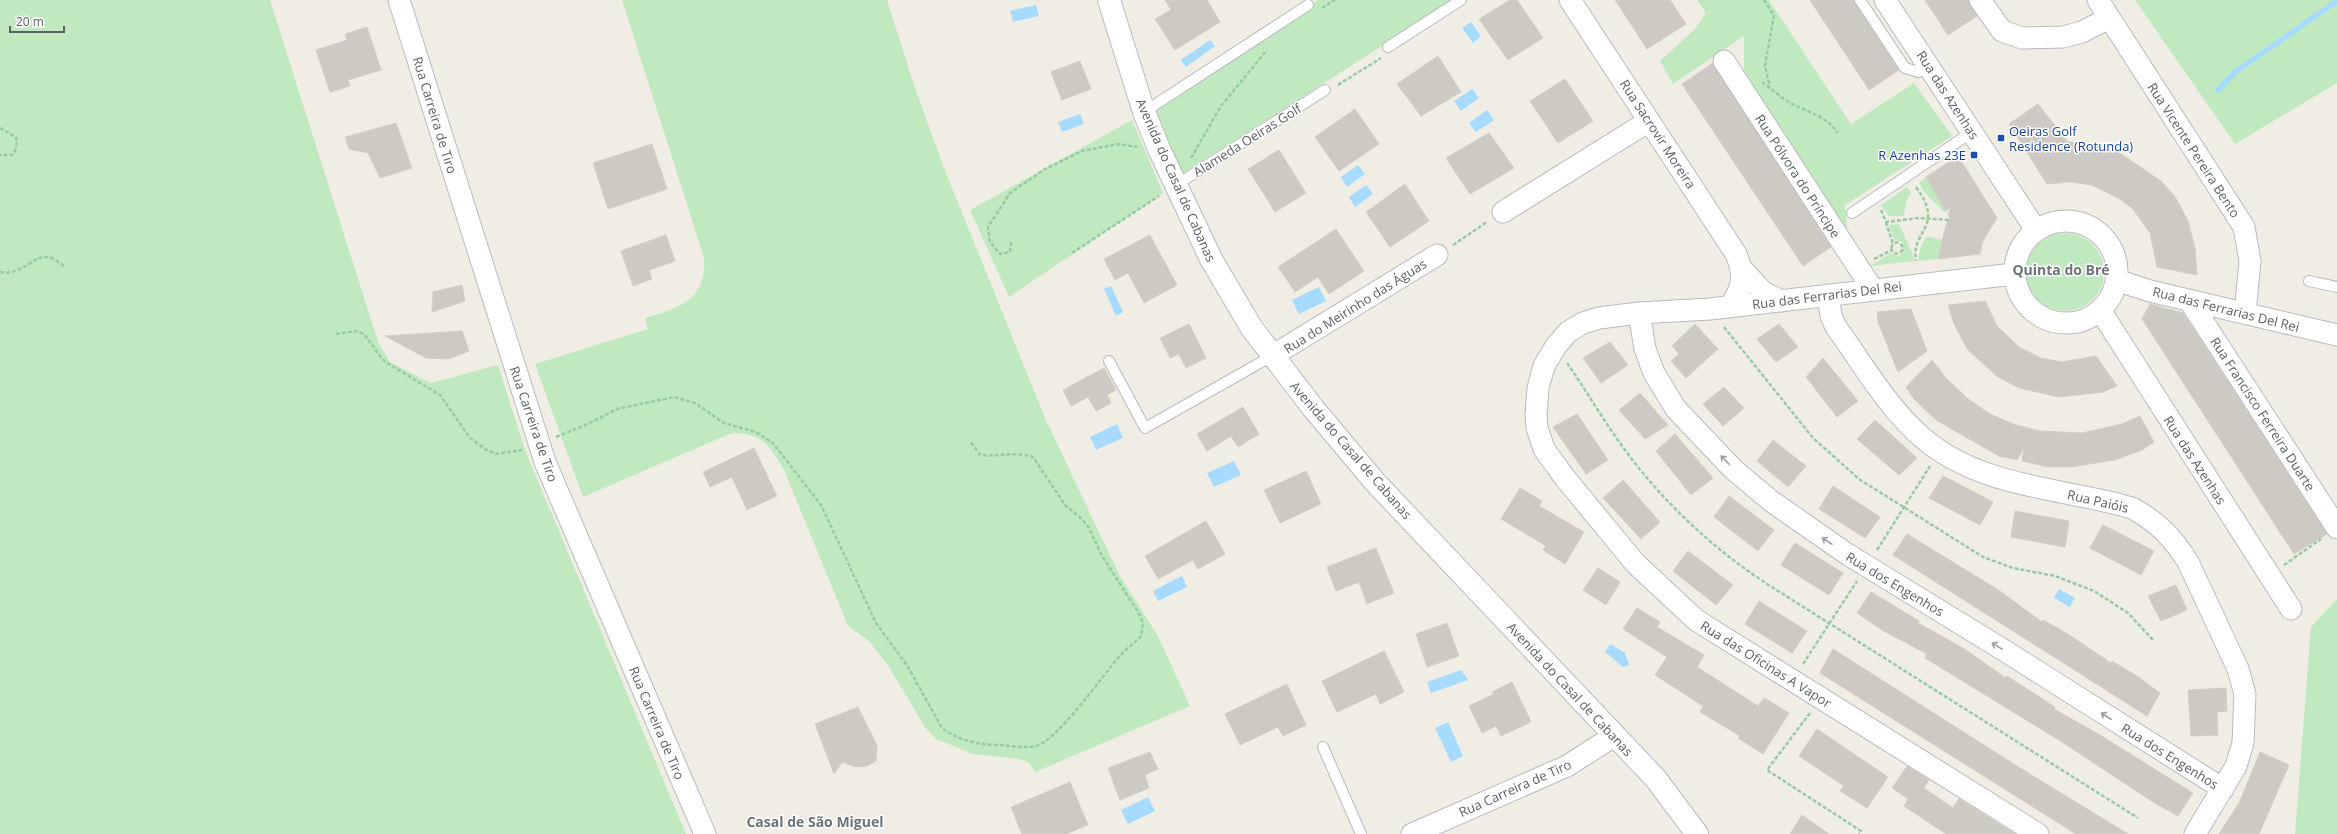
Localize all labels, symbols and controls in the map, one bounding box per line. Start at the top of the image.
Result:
scale bar [10,8,64,34]
text: 20 m [16,13,44,30]
street label: Rua das Azenhas [1913,47,1983,143]
street label: Rua Carreira de Tiro [409,54,461,176]
street label: Rua Sacrovir Moreira [1616,76,1700,192]
street label: Rua Vicente Pereira Bento [2144,79,2245,221]
street label: Avenida do Casal de Cabanas [1132,95,1220,265]
street label: Alameda Oeiras Golf [1189,99,1305,181]
street label: Rua Pólvora do Príncipe [1751,111,1845,241]
place label: Oeiras Golf Residence (Rotunda) [2009,122,2133,155]
marker: Oeiras Golf Residence (Rotunda) [1996,133,2006,143]
place label: R Azenhas 23E [1878,146,1966,164]
marker: R Azenhas 23E [1969,150,1979,160]
street label: Rua do Meirinho das Águas [1280,255,1430,357]
district label: Quinta do Bré [2012,260,2110,279]
street label: Rua das Ferrarias Del Rei [1751,277,1903,313]
street label: Rua das Ferrarias Del Rei [2151,282,2301,336]
street label: Rua Francisco Ferreira Duarte [2206,334,2320,494]
street label: Rua Carreira de Tiro [506,364,562,484]
street label: Avenida do Casal de Cabanas [1286,377,1416,523]
street label: Rua das Azenhas [2160,412,2230,508]
one-way arrow [1721,456,1730,466]
street label: Rua Paióis [2066,485,2130,517]
one-way arrow [1821,537,1832,545]
street label: Rua dos Engenhos [1843,548,1947,620]
street label: Rua das Oficinas A Vapor [1697,616,1835,712]
street label: Avenida do Casal de Cabanas [1503,618,1637,760]
one-way arrow [1992,642,2003,650]
street label: Rua Carreira de Tiro [625,664,689,783]
one-way arrow [2101,712,2112,720]
street label: Rua dos Engenhos [2118,719,2222,793]
street label: Rua Carreira de Tiro [1456,755,1574,821]
district label: Casal de São Miguel [746,812,884,831]

